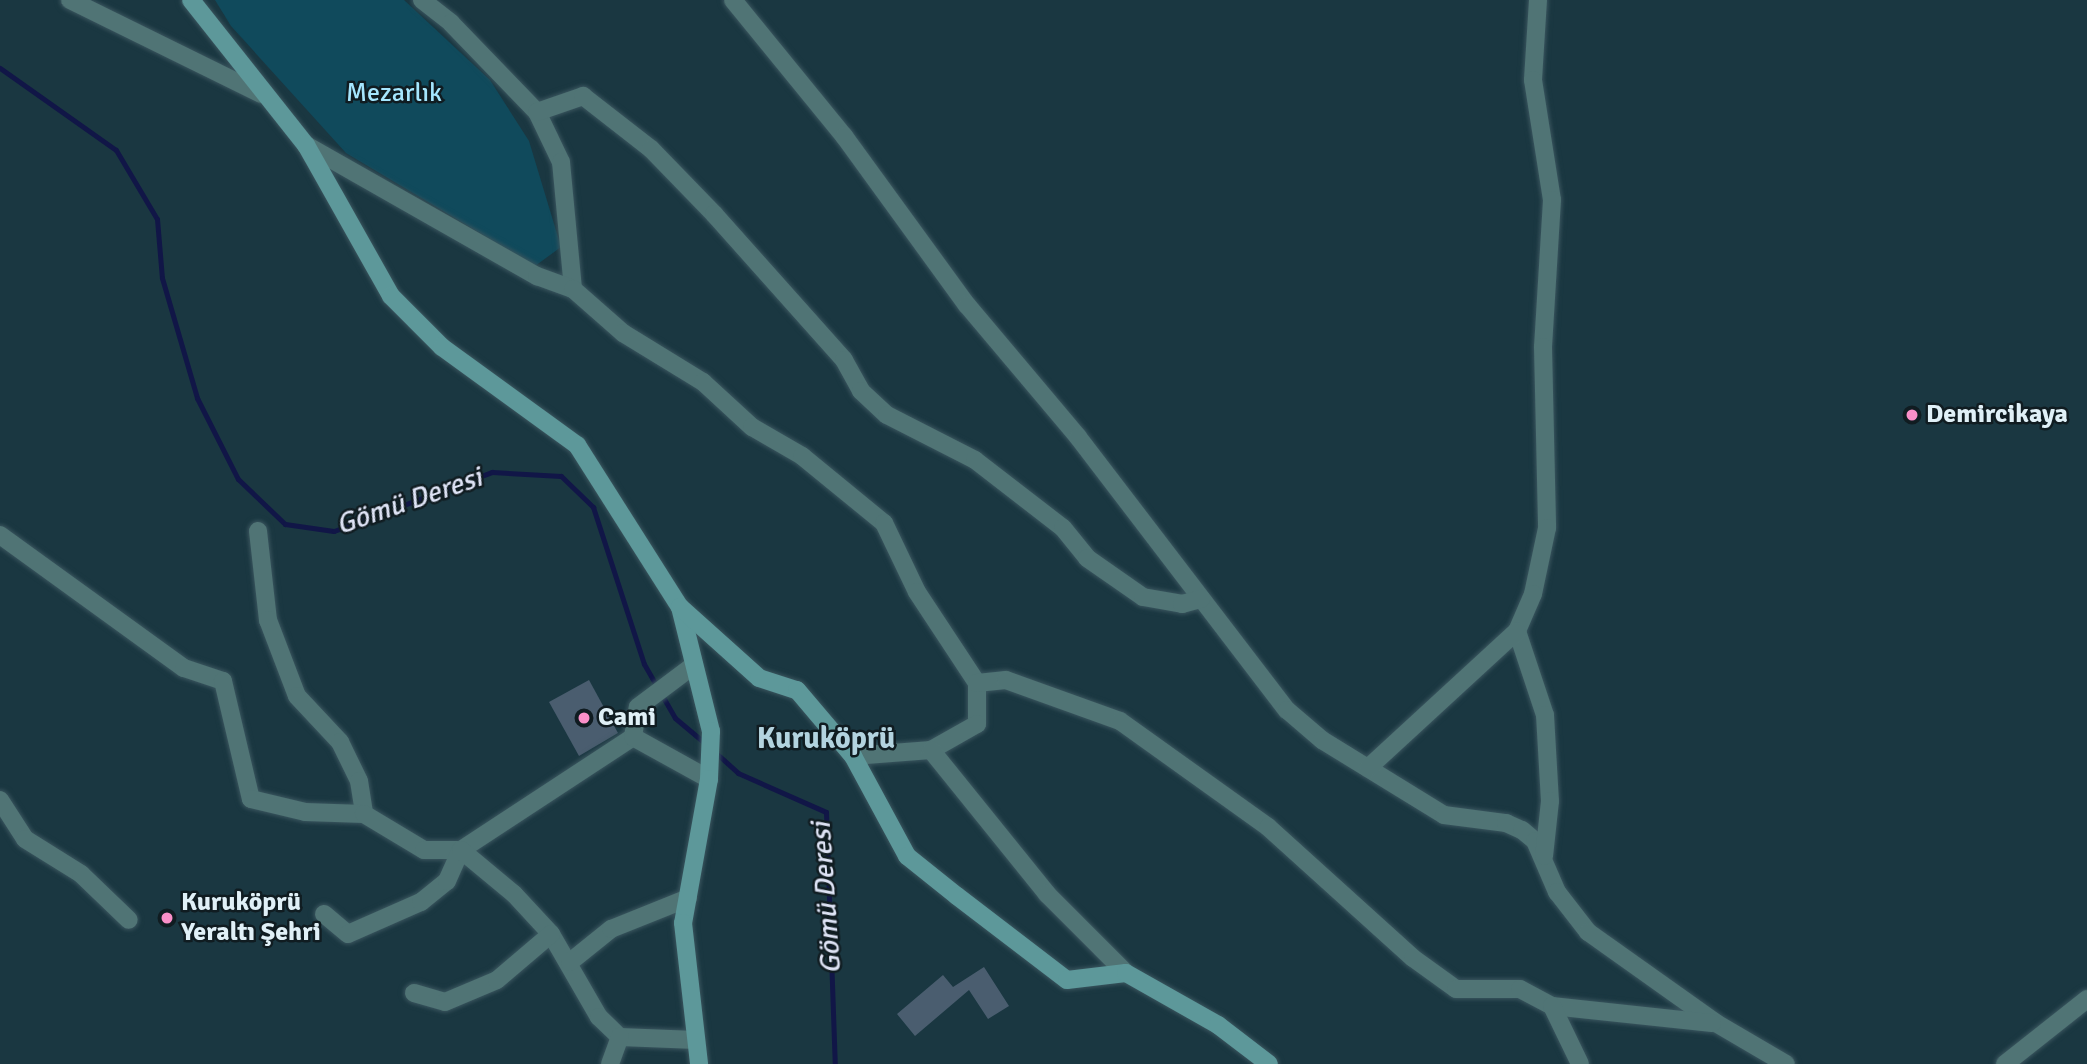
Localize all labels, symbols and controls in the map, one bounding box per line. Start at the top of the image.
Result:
park label: Mezarlık [346,78,442,110]
place label: Demircikaya [1926,399,2068,431]
marker: Demircikaya [1904,407,1920,423]
water label: Gömü Deresi [332,460,486,542]
place label: Cami [598,702,656,734]
marker: Cami [576,710,592,726]
district label: Kuruköprü [757,721,895,757]
water label: Gömü Deresi [804,821,848,975]
place label: Kuruköprü Yeraltı Şehri [181,887,321,948]
marker: Kuruköprü Yeraltı Şehri [159,910,175,926]

